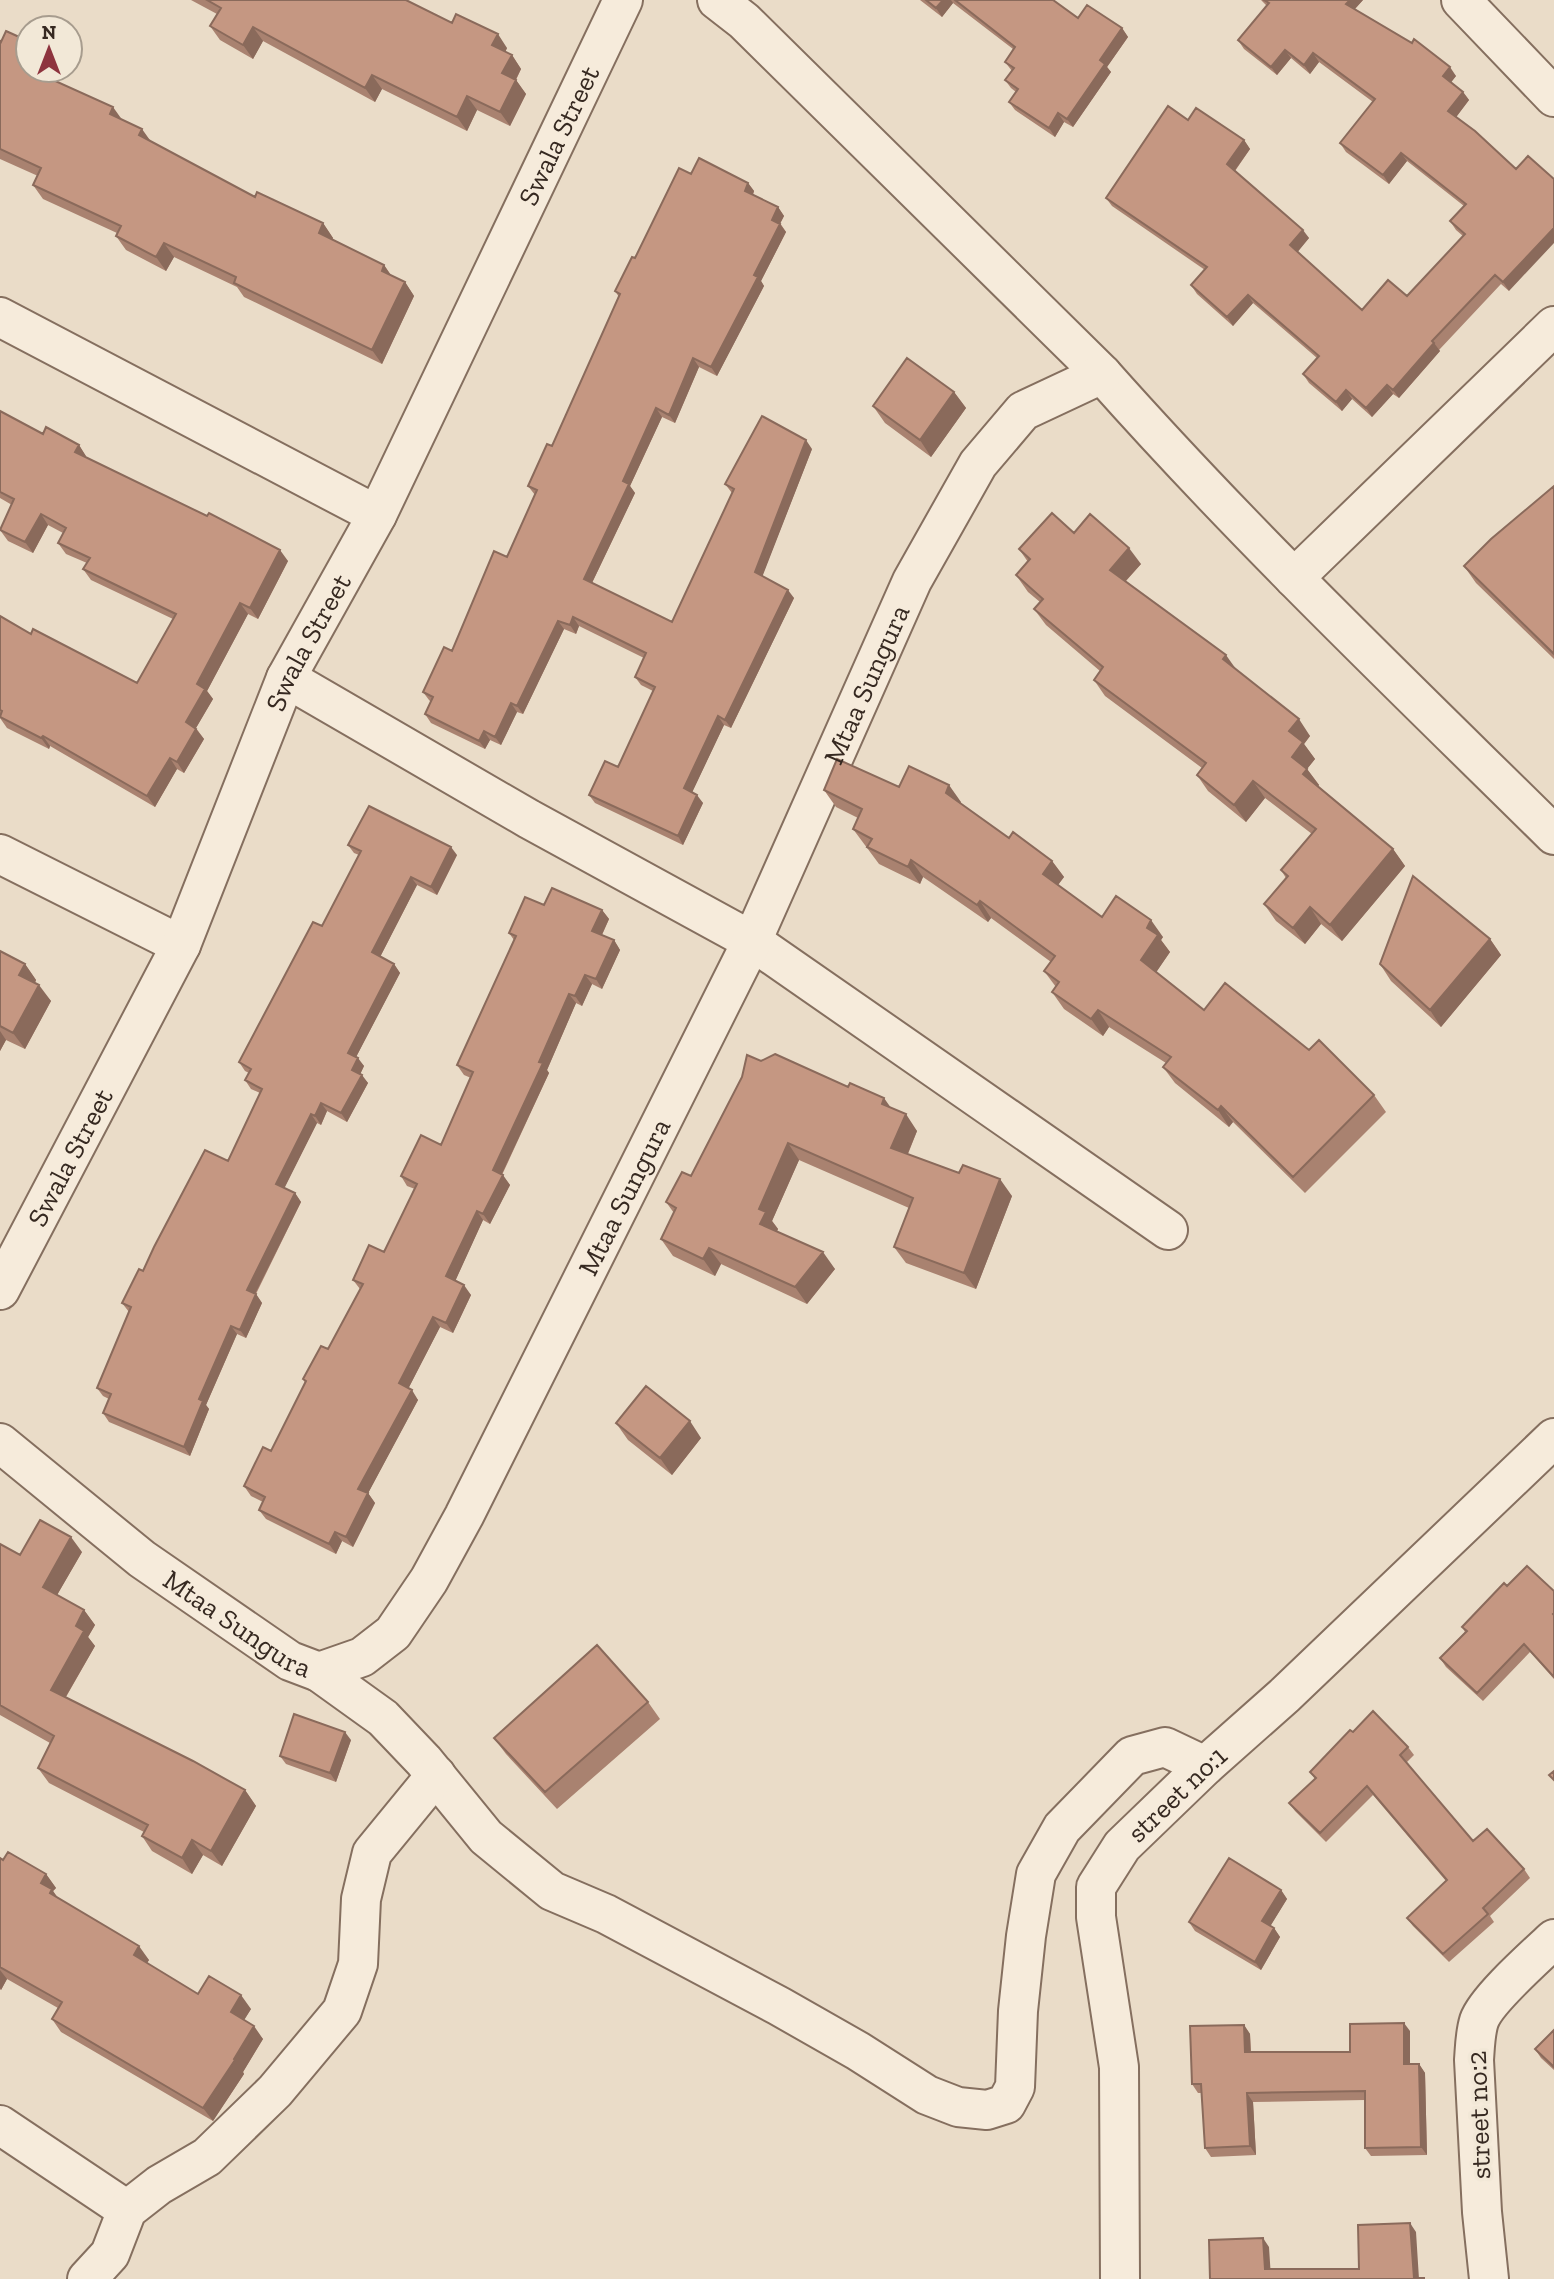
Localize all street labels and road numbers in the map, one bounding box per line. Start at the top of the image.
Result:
street label: Swala Street [511,60,607,211]
street label: Swala Street [259,568,358,716]
street label: Mtaa Sungura [817,599,917,769]
street label: Swala Street [20,1082,120,1232]
street label: Mtaa Sungura [571,1113,678,1281]
street label: Mtaa Sungura [157,1563,316,1685]
street label: street no:1 [1120,1739,1234,1849]
street label: street no:2 [1460,2050,1497,2180]

